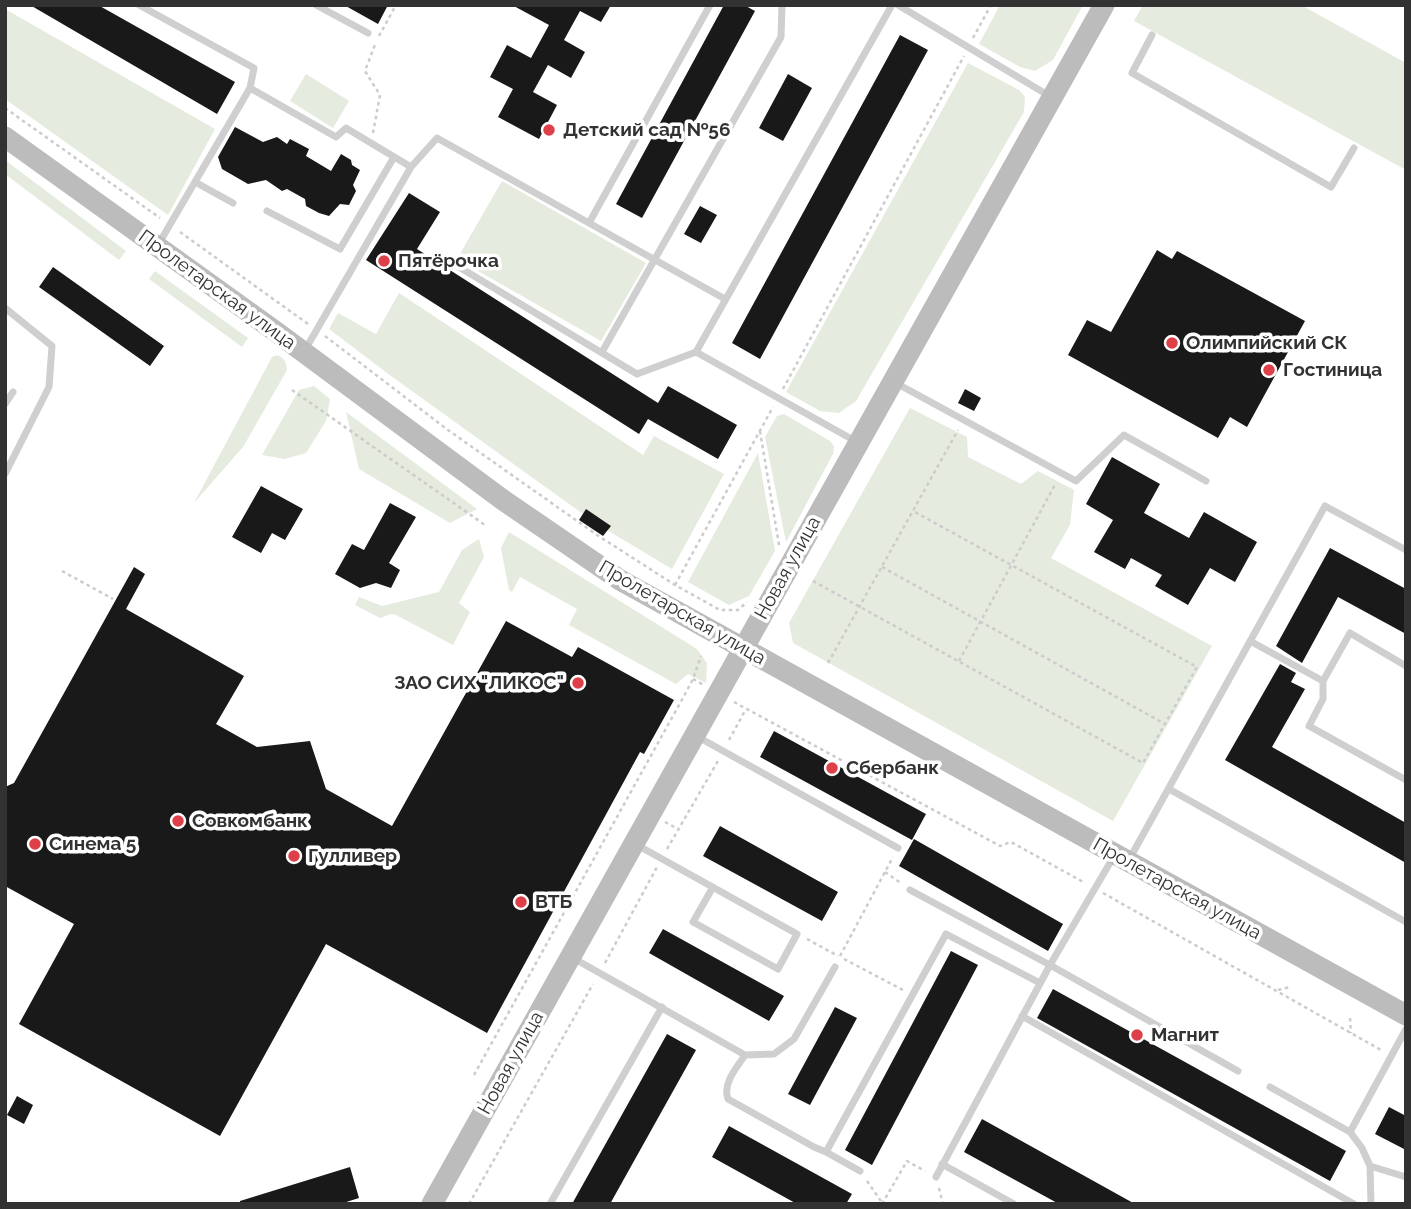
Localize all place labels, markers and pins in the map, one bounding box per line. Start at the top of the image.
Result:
place label: Детский сад №56 [563,119,730,141]
marker: Детский сад №56 [541,122,557,138]
place label: Пятёрочка [398,250,499,272]
marker: Пятёрочка [376,253,392,269]
place label: Олимпийский СК [1186,332,1347,354]
marker: Олимпийский СК [1164,335,1180,351]
place label: Гостиница [1283,359,1382,381]
marker: Гостиница [1261,362,1277,378]
place label: ЗАО СИХ "ЛИКОС" [394,672,564,694]
marker: ЗАО СИХ "ЛИКОС" [570,675,586,691]
place label: Сбербанк [846,757,939,779]
marker: Сбербанк [824,760,840,776]
place label: Совкомбанк [192,810,308,832]
marker: Совкомбанк [170,813,186,829]
place label: Синема 5 [49,833,136,855]
marker: Синема 5 [27,836,43,852]
place label: Гулливер [308,845,397,867]
marker: Гулливер [286,848,302,864]
place label: ВТБ [535,891,572,913]
marker: ВТБ [513,894,529,910]
place label: Магнит [1151,1024,1219,1046]
marker: Магнит [1129,1027,1145,1043]

